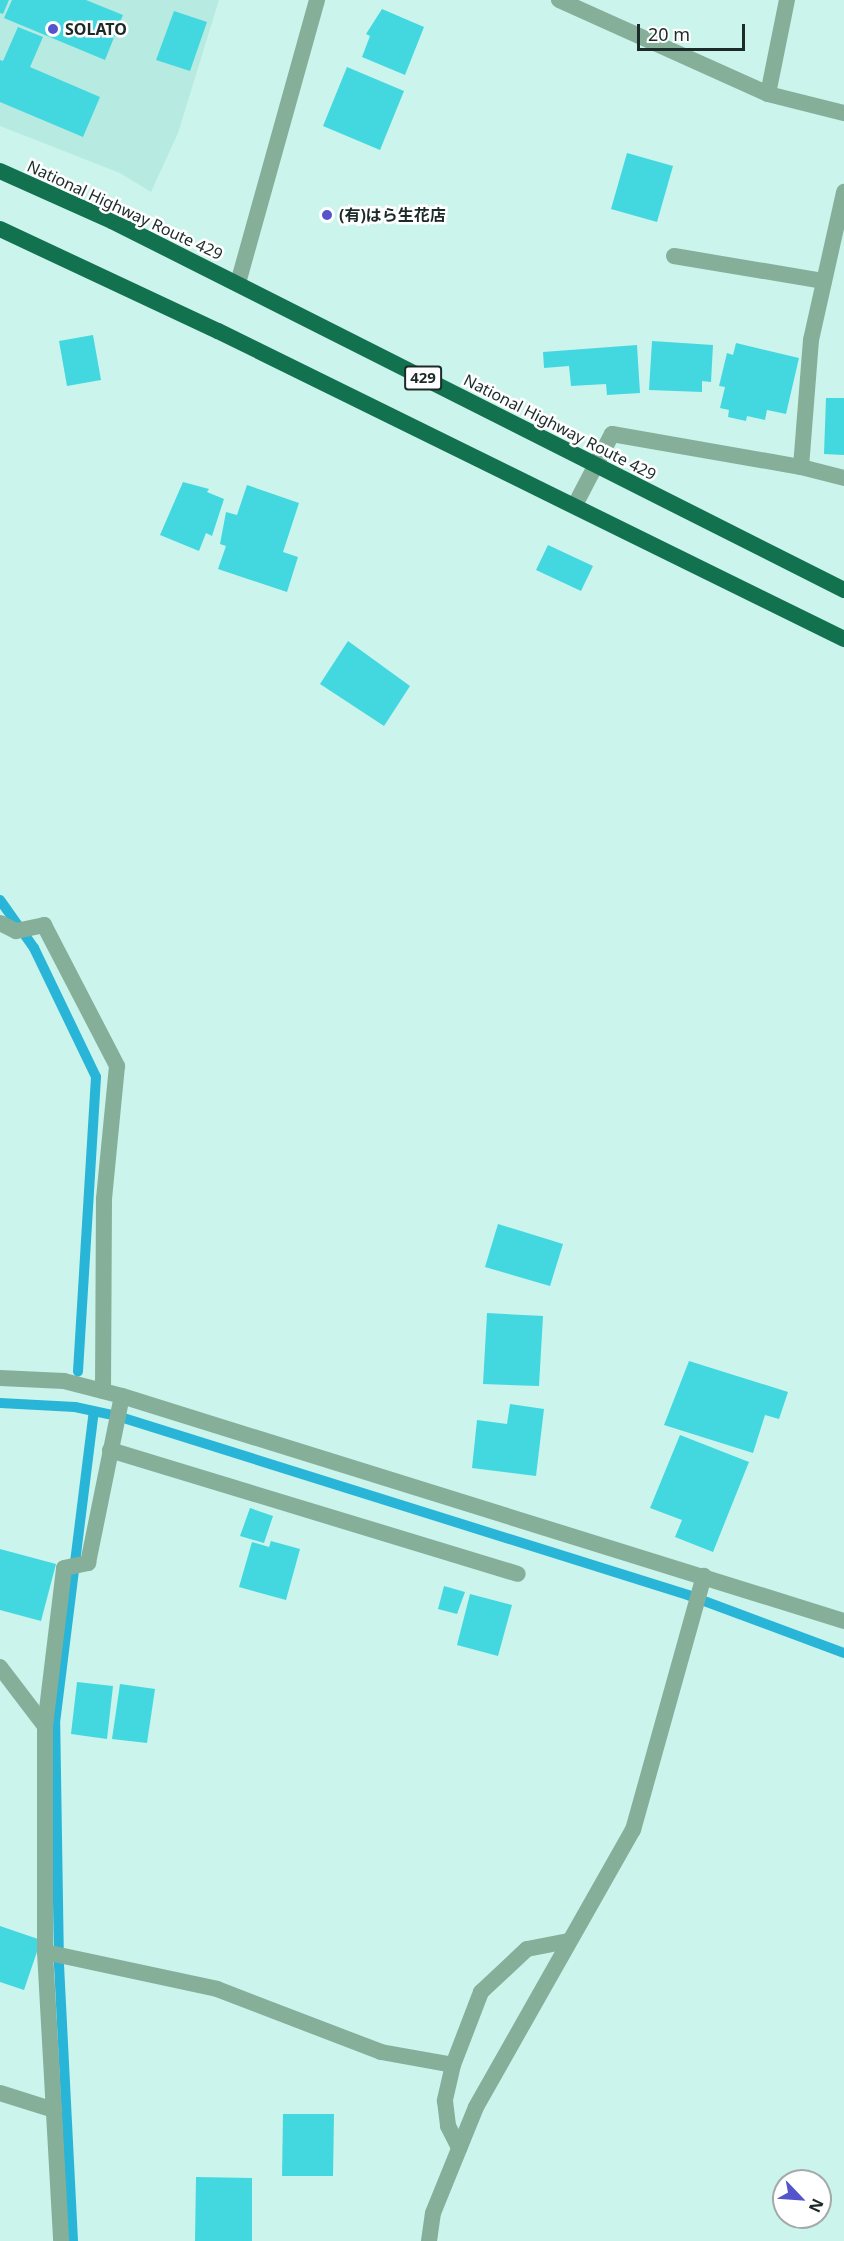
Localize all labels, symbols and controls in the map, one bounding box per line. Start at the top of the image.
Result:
scale bar [640,12,748,50]
place label: SOLATO [65,19,127,39]
marker: SOLATO [46,22,60,36]
text: 20 m [648,22,690,46]
street label: National Highway Route 429 [24,156,226,264]
place label: (有)はら生花店 [339,205,446,225]
marker: (有)はら生花店 [320,208,334,222]
road number: 429 [404,366,442,390]
street label: National Highway Route 429 [461,370,659,484]
north arrow [772,2169,832,2229]
text: N [804,2195,829,2216]

